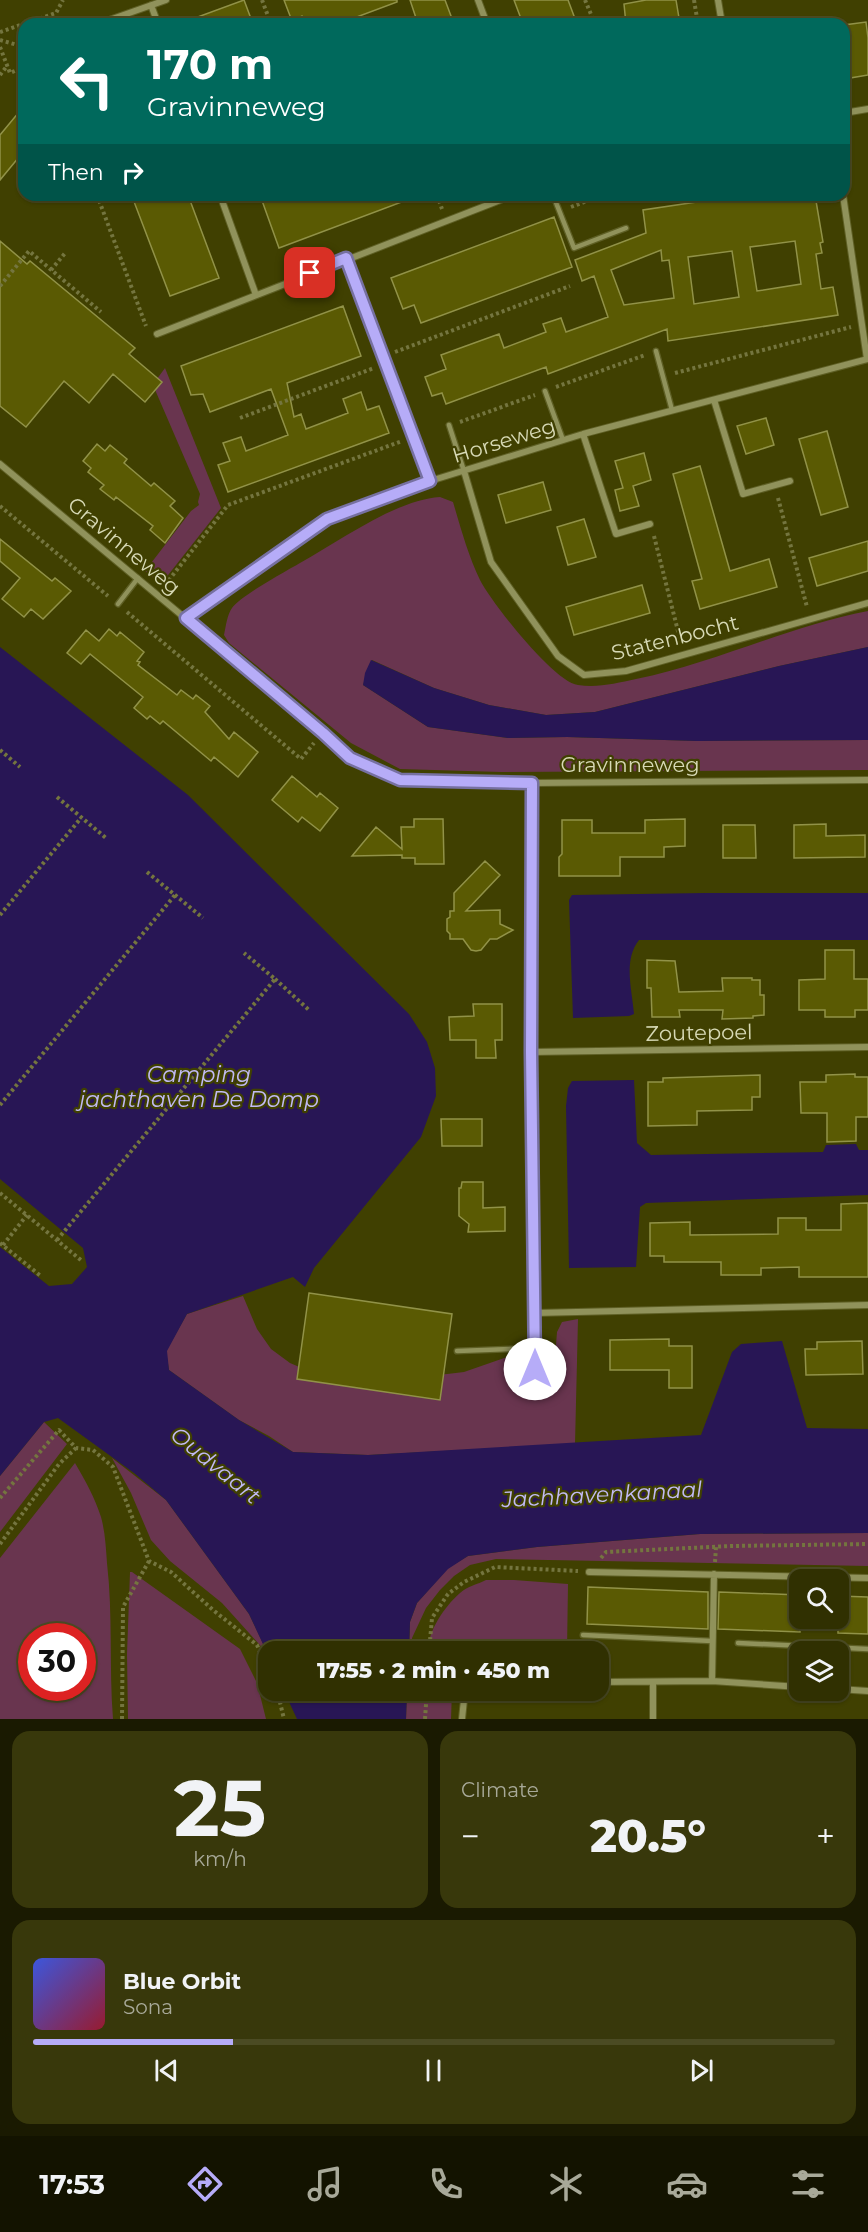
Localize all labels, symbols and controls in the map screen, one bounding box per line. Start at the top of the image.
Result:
text: 170 m [147,38,273,90]
icon: left [48,42,126,120]
text: Gravinneweg [147,90,326,123]
icon: right [116,156,149,189]
text: Then [48,159,104,186]
pin [284,247,335,298]
icon: arrive [293,256,326,289]
street label: Horseweg [449,413,558,468]
street label: Gravinneweg [63,491,186,600]
street label: Statenbocht [609,610,741,665]
street label: Gravinneweg [560,752,700,777]
street label: Zoutepoel [645,1019,753,1046]
water label: Camping jachthaven De Domp [75,1061,319,1113]
position arrow [503,1337,567,1401]
water label: Oudvaart [165,1421,266,1510]
water label: Jachhavenkanaal [500,1476,703,1513]
map controls [789,1569,849,1701]
button: search [789,1569,849,1629]
speed limit sign: 30 [18,1623,96,1701]
button: layers [789,1641,849,1701]
text: 17:55 · 2 min · 450 m [317,1657,550,1684]
text: 25 [174,1760,266,1856]
text: Climate [461,1778,539,1802]
text: 20.5° [590,1808,706,1863]
text: − [461,1816,480,1856]
text: + [816,1816,835,1856]
text: km/h [193,1847,247,1871]
text: Blue Orbit [123,1968,241,1995]
text: Sona [123,1995,173,2019]
icon: previous [150,2054,183,2087]
icon: pause [417,2054,450,2087]
icon: next [685,2054,718,2087]
icon: directions [184,2163,226,2205]
icon: music [304,2163,346,2205]
icon: phone [425,2163,467,2205]
icon: climate [545,2163,587,2205]
icon: car [666,2163,708,2205]
icon: filters [787,2163,829,2205]
text: 17:53 [39,2168,105,2201]

